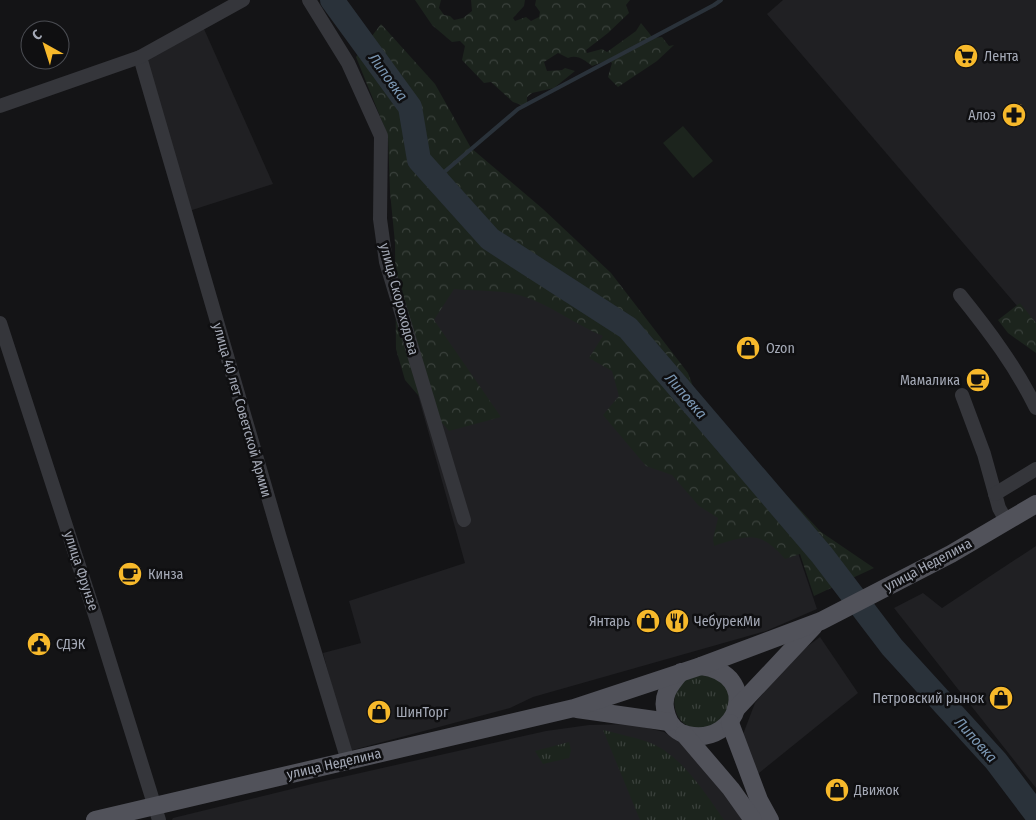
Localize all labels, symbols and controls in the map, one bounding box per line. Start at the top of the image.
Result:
north arrow [20,20,70,70]
text: С [29,26,46,44]
supermarket icon: Лента [953,43,979,69]
place label: Лента [984,48,1019,65]
water label: Липовка [364,49,411,105]
pharmacy icon: Алоэ [1001,102,1027,128]
place label: Алоэ [968,107,996,124]
street label: улица Скороходова [376,241,422,357]
street label: улица 40 лет Советской Армии [209,321,275,499]
shop icon: Ozon [735,335,761,361]
place label: Ozon [766,340,795,357]
cafe icon: Мамалика [965,367,991,393]
water label: Липовка [661,369,711,423]
place label: Мамалика [900,372,960,389]
street label: улица Фрунзе [60,529,102,613]
street label: улица Неделина [881,535,975,595]
cafe icon: Кинза [117,561,143,587]
place label: Кинза [148,566,184,583]
shop icon: Янтарь [635,608,661,634]
restaurant icon: ЧебурекМи [664,608,690,634]
place label: Янтарь [589,613,631,630]
place label: ЧебурекМи [694,613,760,630]
public building icon: СДЭК [26,631,52,657]
place label: СДЭК [56,636,86,653]
shop icon: Петровский рынок [988,685,1014,711]
place label: Петровский рынок [872,690,984,707]
shop icon: ШинТорг [366,699,392,725]
place label: ШинТорг [396,704,449,721]
water label: Липовка [950,713,1001,766]
street label: улица Неделина [285,745,383,783]
shop icon: Движок [824,777,850,803]
place label: Движок [853,782,900,799]

